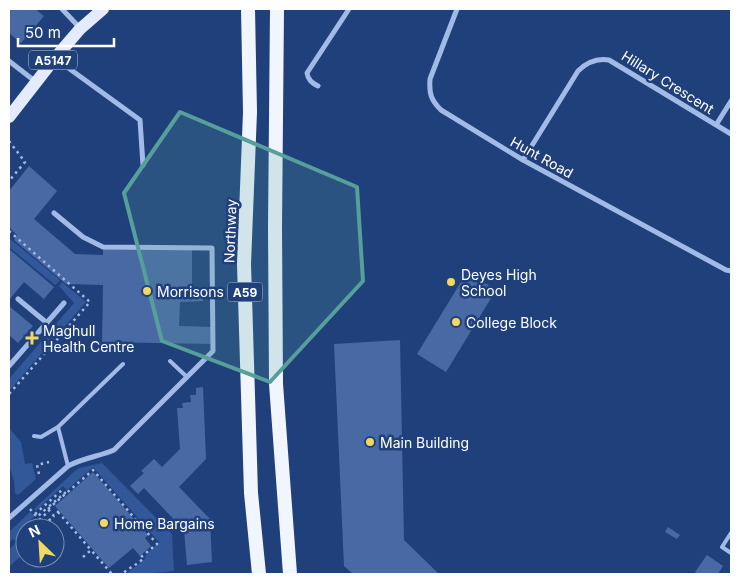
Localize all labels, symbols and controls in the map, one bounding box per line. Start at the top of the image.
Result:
scale bar [18,15,114,47]
text: 50 m [25,23,61,42]
street label: Hillary Crescent [619,47,718,117]
road number: A5147 [29,50,77,70]
street label: Hunt Road [508,133,576,181]
street label: Northway [220,198,240,263]
place label: Deyes High School [461,266,537,299]
marker: Deyes High School [445,276,457,288]
road number: A59 [228,282,262,302]
place label: Morrisons [157,283,224,300]
marker: Morrisons [141,285,153,297]
place label: College Block [466,314,557,331]
marker: College Block [450,316,462,328]
place label: Maghull Health Centre [43,322,134,355]
marker: Maghull Health Centre [25,331,39,345]
place label: Main Building [380,434,469,451]
marker: Main Building [364,436,376,448]
place label: Home Bargains [114,515,215,532]
marker: Home Bargains [98,517,110,529]
north arrow [15,518,65,568]
text: N [26,521,43,541]

